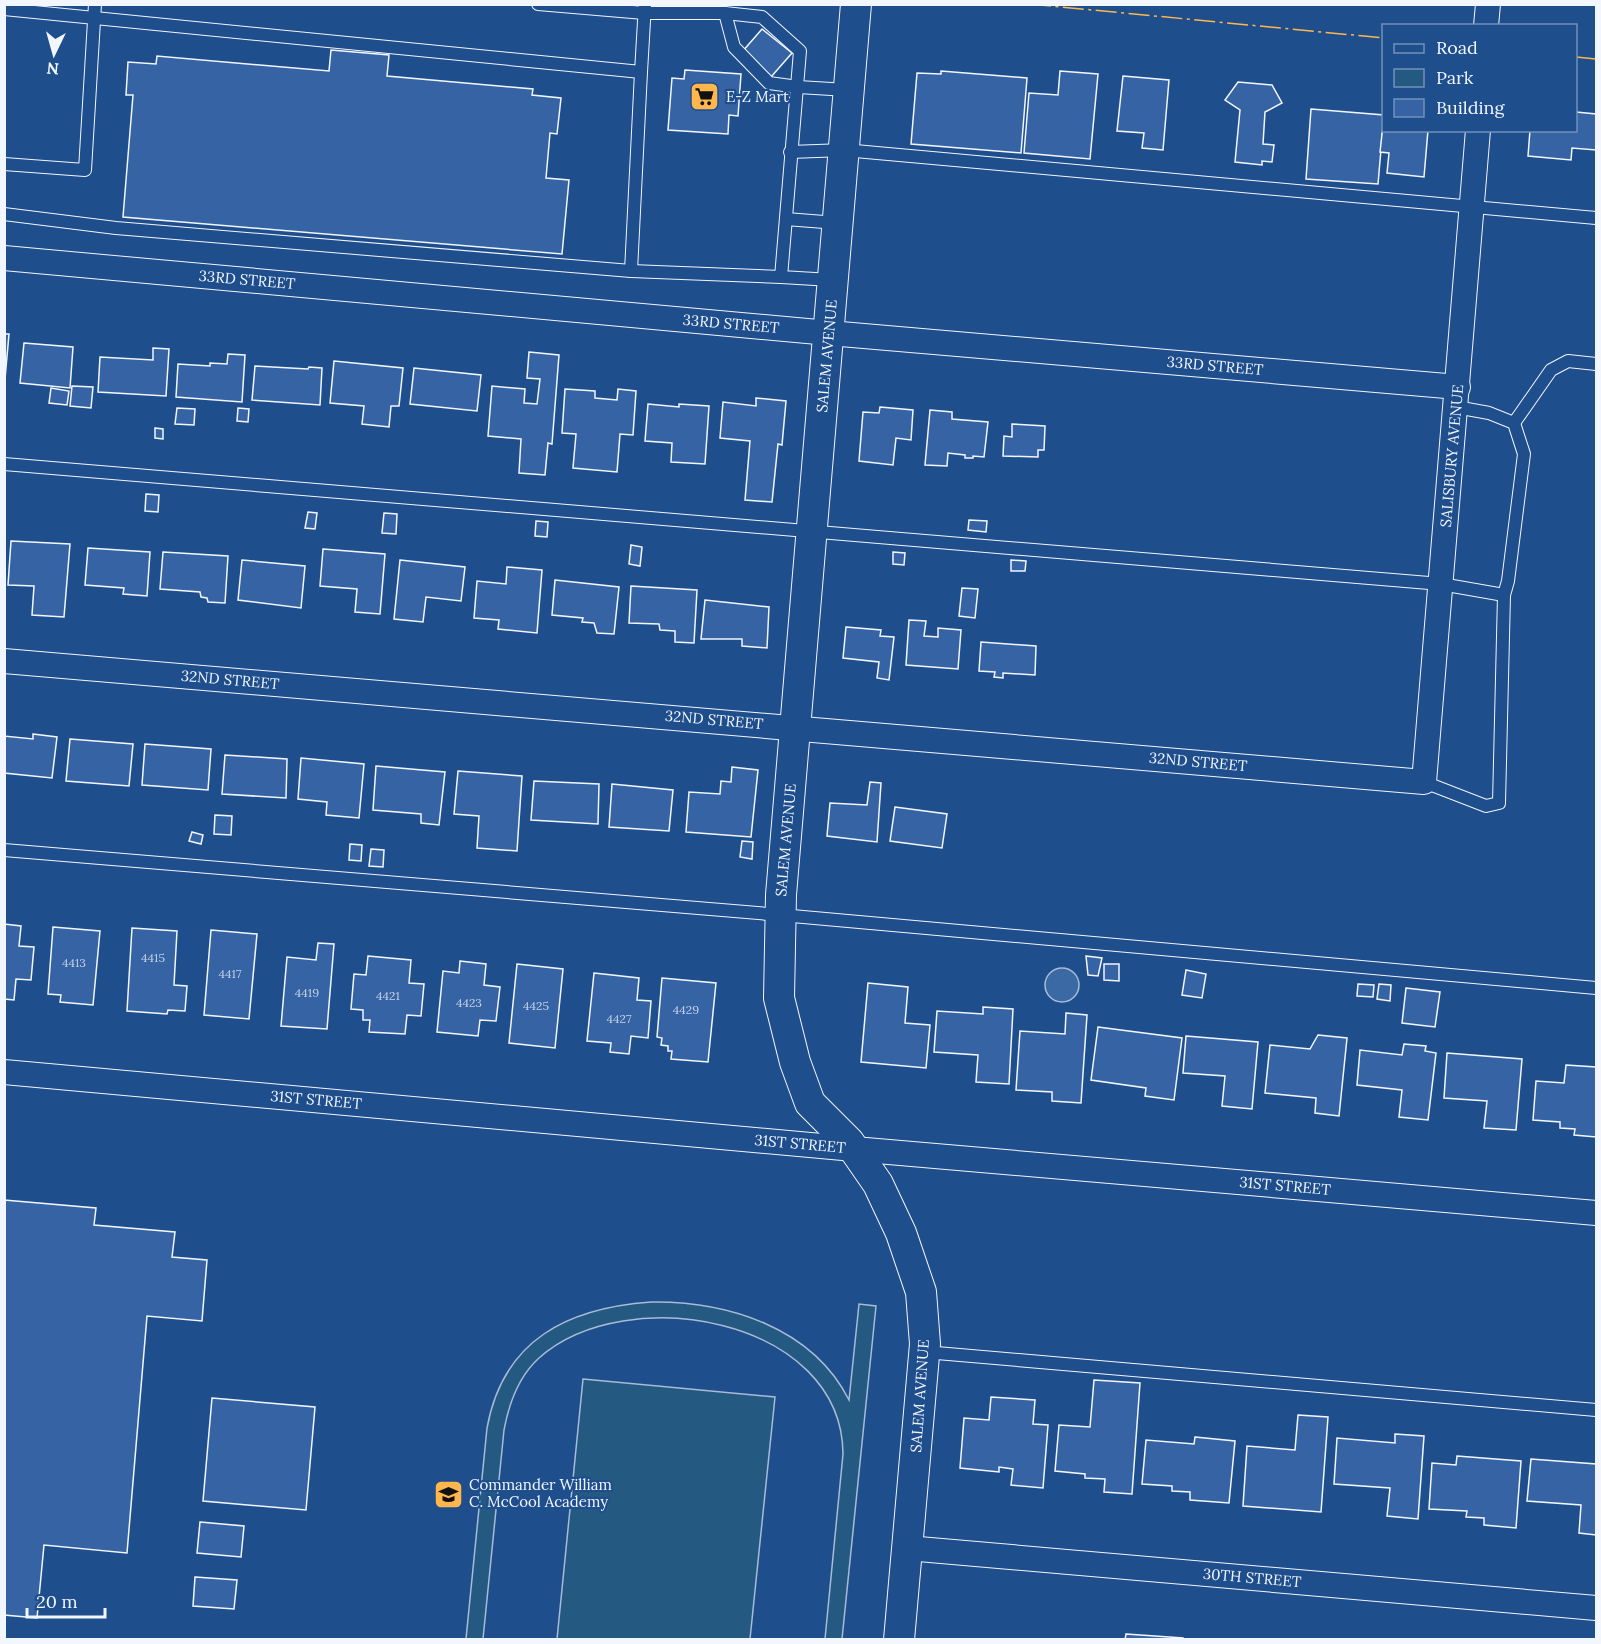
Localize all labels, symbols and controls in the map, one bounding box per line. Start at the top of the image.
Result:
north arrow [24,24,84,84]
legend [1382,24,1577,132]
text: Road [1436,36,1478,59]
text: N [46,58,60,79]
text: Park [1436,66,1474,89]
supermarket icon: E-Z Mart [689,81,721,113]
place label: E-Z Mart [726,87,789,106]
text: Building [1436,96,1506,119]
street label: 33RD STREET [198,266,297,293]
street label: SALEM AVENUE [812,299,841,413]
street label: 33RD STREET [682,310,781,337]
street label: 33RD STREET [1166,352,1265,379]
street label: SALISBURY AVENUE [1436,384,1467,528]
street label: 32ND STREET [180,666,280,693]
street label: 32ND STREET [664,706,764,733]
street label: 32ND STREET [1148,748,1248,775]
street label: SALEM AVENUE [771,783,800,897]
house number: 4415 [141,950,165,965]
house number: 4413 [62,955,86,970]
house number: 4417 [219,966,242,981]
house number: 4419 [295,985,319,1000]
house number: 4421 [376,988,400,1003]
house number: 4423 [456,995,482,1010]
house number: 4425 [523,998,549,1013]
house number: 4429 [673,1002,699,1017]
house number: 4427 [607,1011,632,1026]
street label: 31ST STREET [270,1086,363,1113]
street label: 31ST STREET [754,1130,847,1157]
street label: 31ST STREET [1239,1172,1332,1199]
street label: SALEM AVENUE [906,1339,933,1453]
place label: Commander William C. McCool Academy [469,1475,612,1511]
school or university icon: Commander William C. McCool Academy [432,1478,464,1510]
street label: 30TH STREET [1202,1564,1302,1591]
scale bar [27,1581,105,1619]
text: 20 m [36,1590,78,1613]

